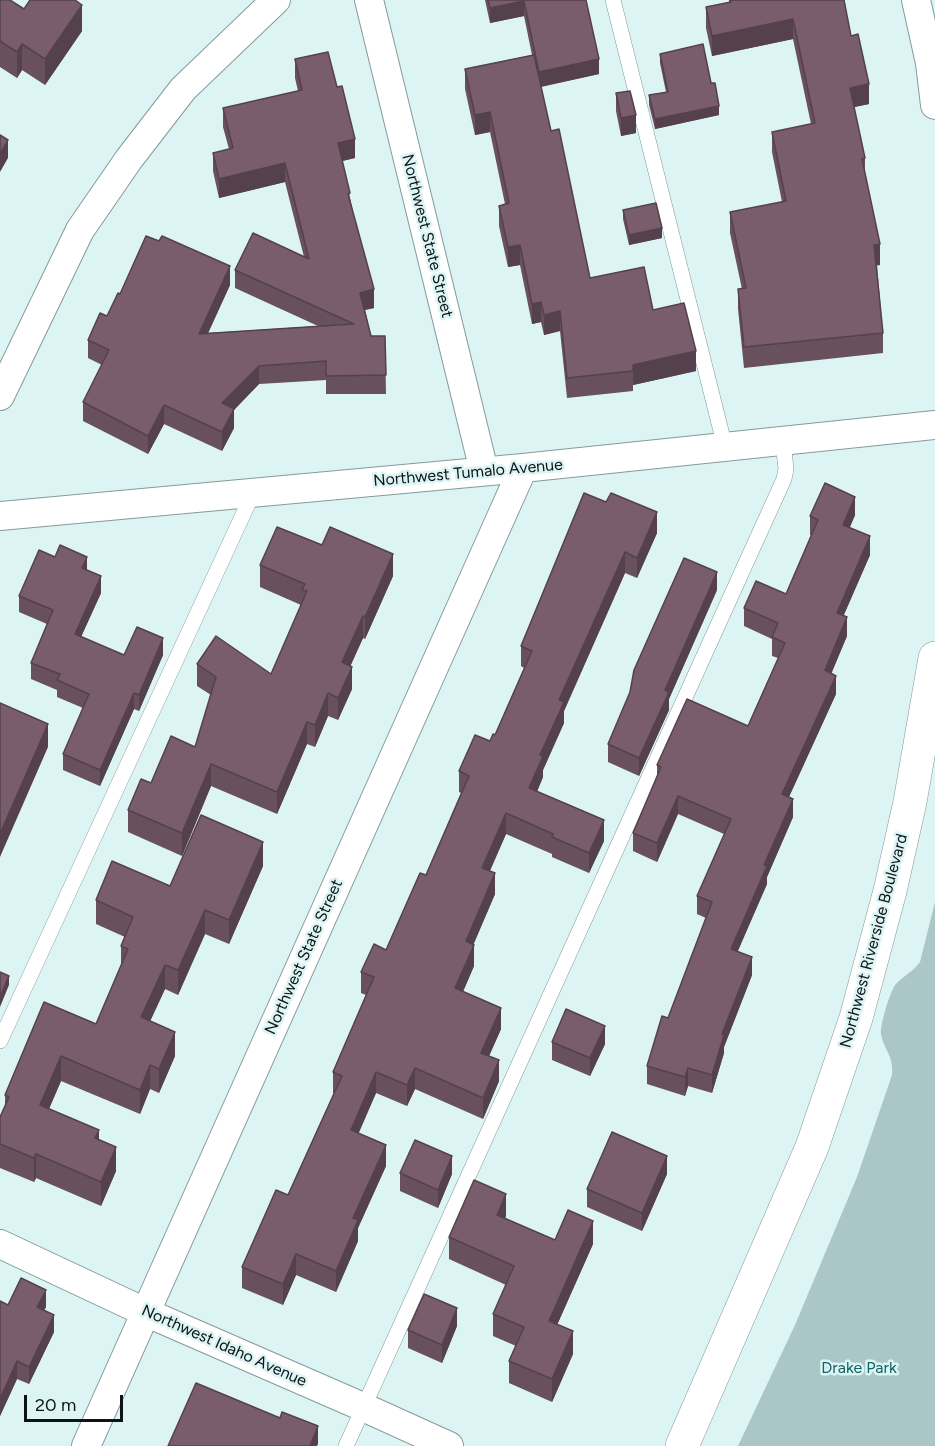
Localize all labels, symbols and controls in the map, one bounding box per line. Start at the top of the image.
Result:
street label: Northwest State Street [397,152,457,320]
street label: Northwest Tumalo Avenue [372,455,564,491]
street label: Northwest Riverside Boulevard [836,832,912,1050]
street label: Northwest State Street [261,876,347,1038]
street label: Northwest Idaho Avenue [139,1301,309,1391]
park label: Drake Park [821,1358,897,1378]
scale bar [27,1383,126,1421]
text: 20 m [35,1394,76,1416]

